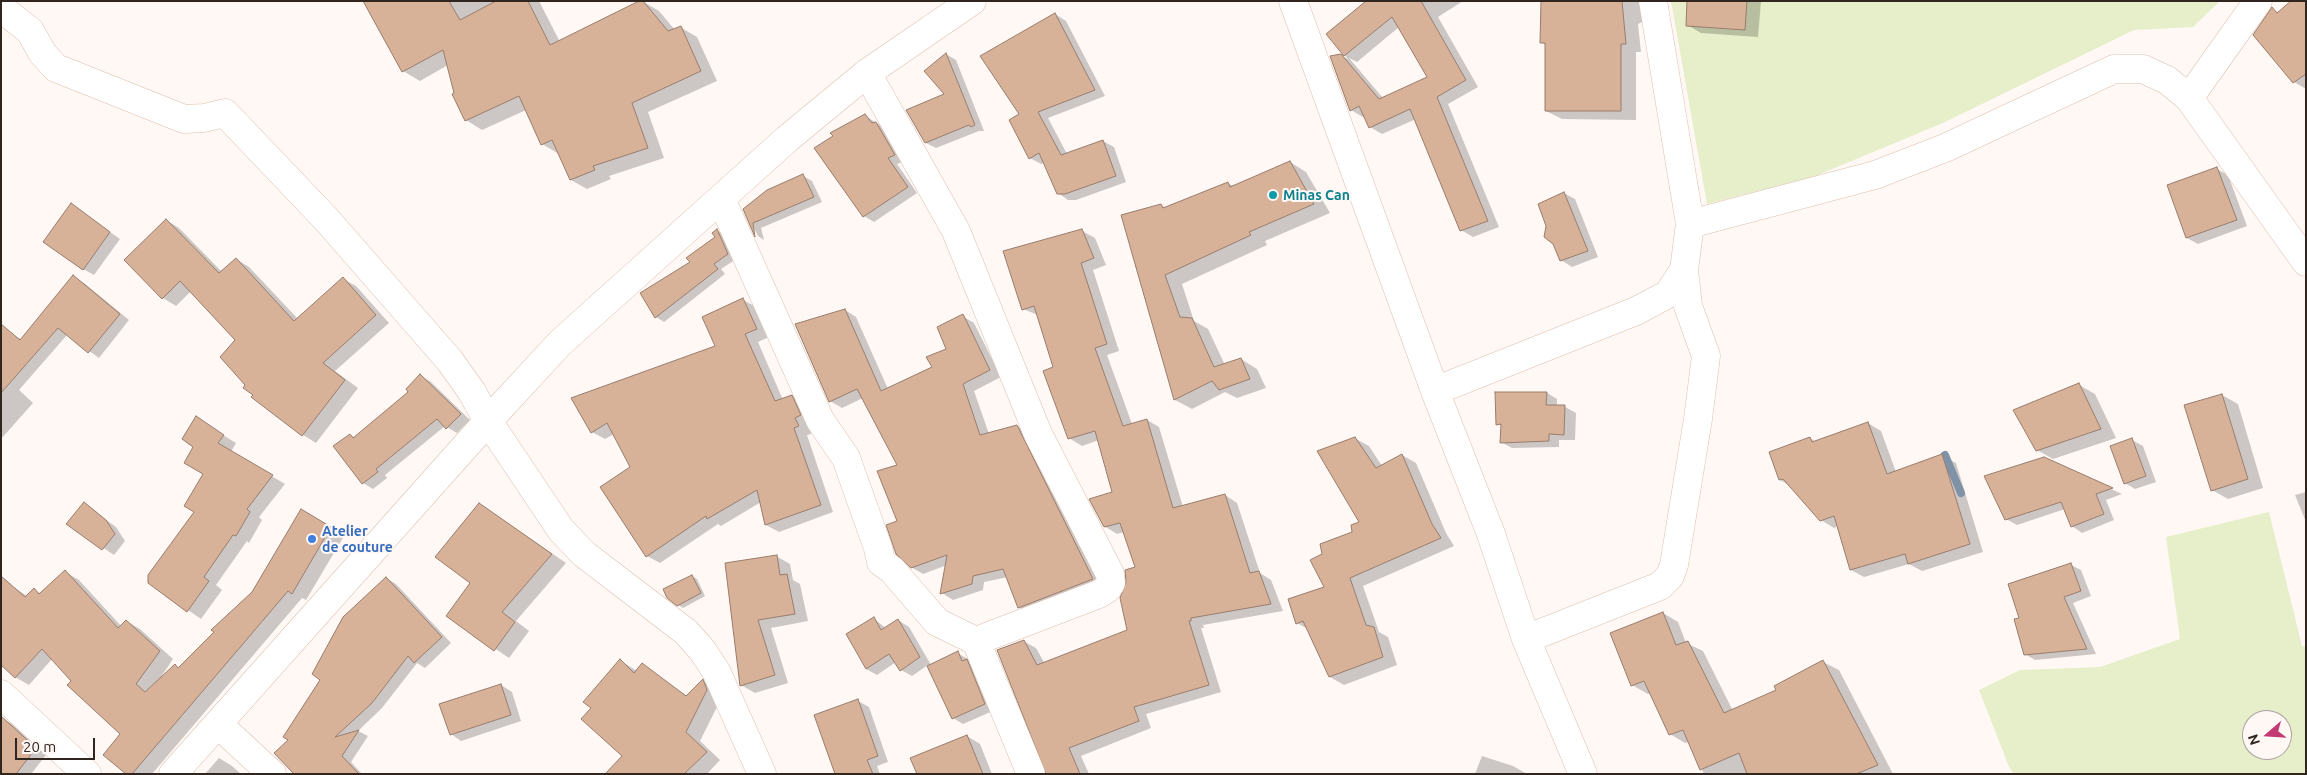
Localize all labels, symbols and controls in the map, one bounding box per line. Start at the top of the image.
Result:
place label: Minas Can [1283,187,1350,203]
marker: Minas Can [1267,189,1279,201]
place label: Atelier de couture [322,523,393,556]
marker: Atelier de couture [306,533,318,545]
north arrow [2242,710,2292,760]
scale bar [18,728,98,760]
text: N [2244,732,2263,747]
text: 20 m [23,738,56,755]

